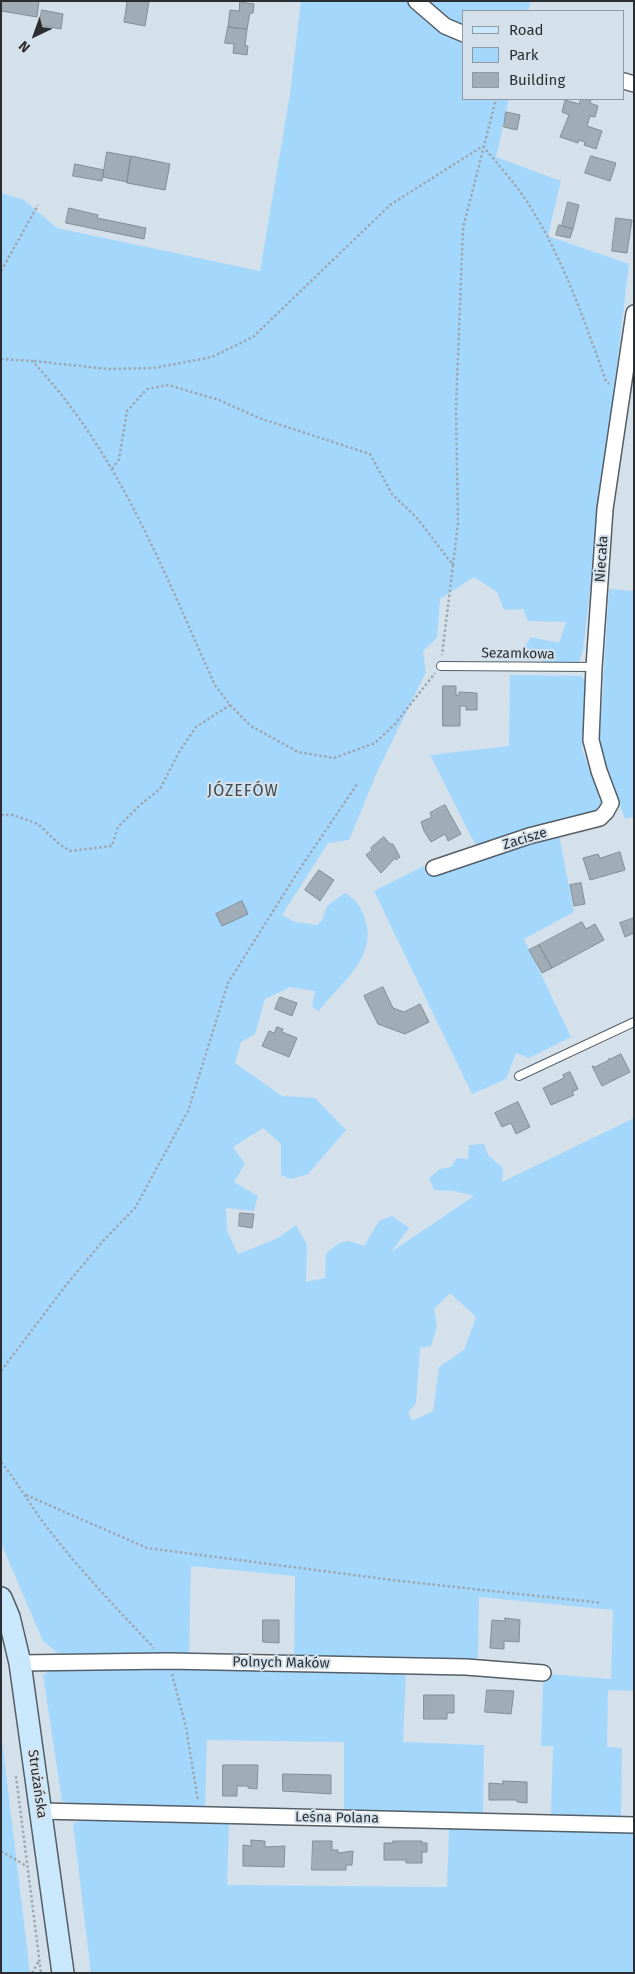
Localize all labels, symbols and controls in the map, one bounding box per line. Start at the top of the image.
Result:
north arrow [10,10,60,60]
legend [462,10,625,100]
text: Road [509,21,544,39]
text: N [15,37,34,56]
text: Park [509,46,539,64]
text: Building [509,71,565,89]
street label: Niecała [592,535,612,583]
street label: Sezamkowa [481,645,555,663]
district label: JÓZEFÓW [206,782,280,802]
street label: Zacisze [501,824,549,854]
street label: Polnych Maków [232,1654,330,1672]
street label: Strużańska [24,1749,50,1819]
street label: Leśna Polana [295,1809,379,1827]

